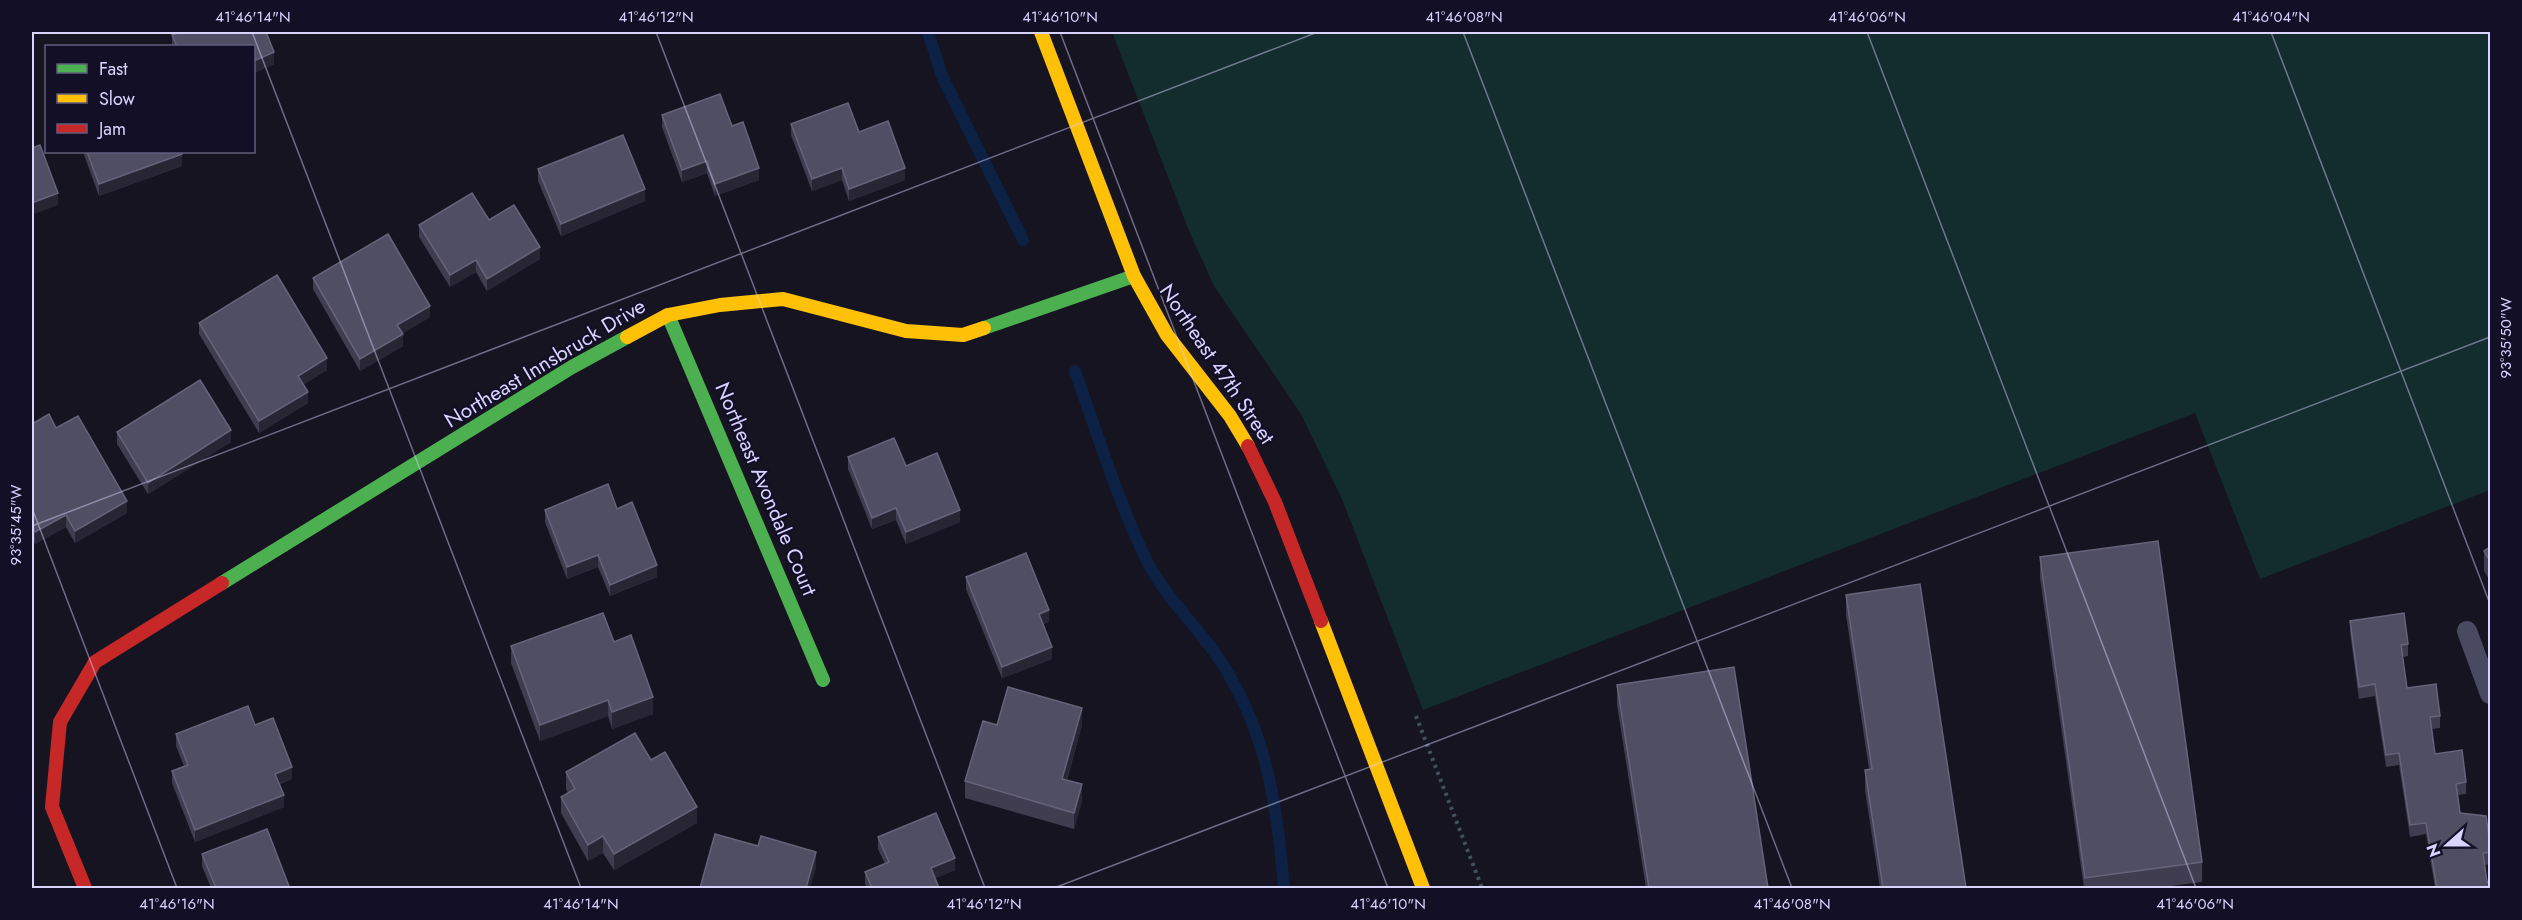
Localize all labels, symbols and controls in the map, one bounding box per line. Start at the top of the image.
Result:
text: 41°46'14"N [215,6,291,28]
text: 41°46'12"N [618,6,694,28]
text: 41°46'10"N [1022,6,1098,28]
text: 41°46'08"N [1425,6,1503,28]
text: 41°46'06"N [1828,6,1906,28]
text: 41°46'04"N [2232,6,2310,28]
legend [45,45,255,153]
text: Fast [99,56,128,82]
text: Slow [99,86,136,112]
text: Jam [97,116,126,142]
street label: Northeast 47th Street [1152,278,1282,450]
street label: Northeast Innsbruck Drive [439,291,651,435]
text: 93°35'50"W [2495,297,2517,379]
street label: Northeast Avondale Court [707,378,825,600]
text: 93°35'45"W [5,484,27,565]
north arrow [2417,815,2477,875]
text: N [2420,840,2446,860]
text: 41°46'16"N [139,893,215,915]
text: 41°46'14"N [543,893,619,915]
text: 41°46'12"N [946,893,1022,915]
text: 41°46'10"N [1350,893,1426,915]
text: 41°46'08"N [1753,893,1831,915]
text: 41°46'06"N [2156,893,2234,915]

